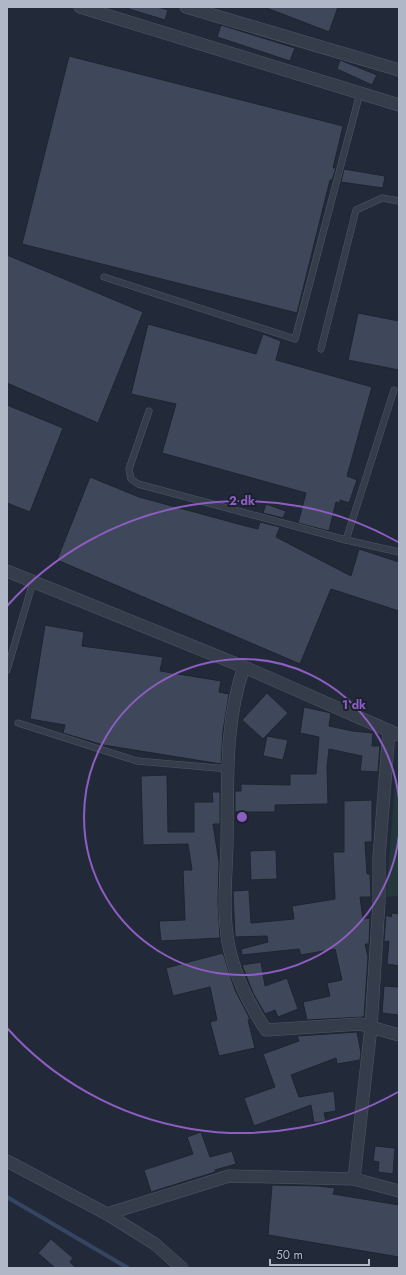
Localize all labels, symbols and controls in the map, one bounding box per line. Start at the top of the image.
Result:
text: 2 dk [229,492,255,510]
text: 1 dk [342,696,366,714]
centre of rings [235,810,249,824]
scale bar [270,1241,369,1267]
text: 50 m [276,1246,303,1264]

